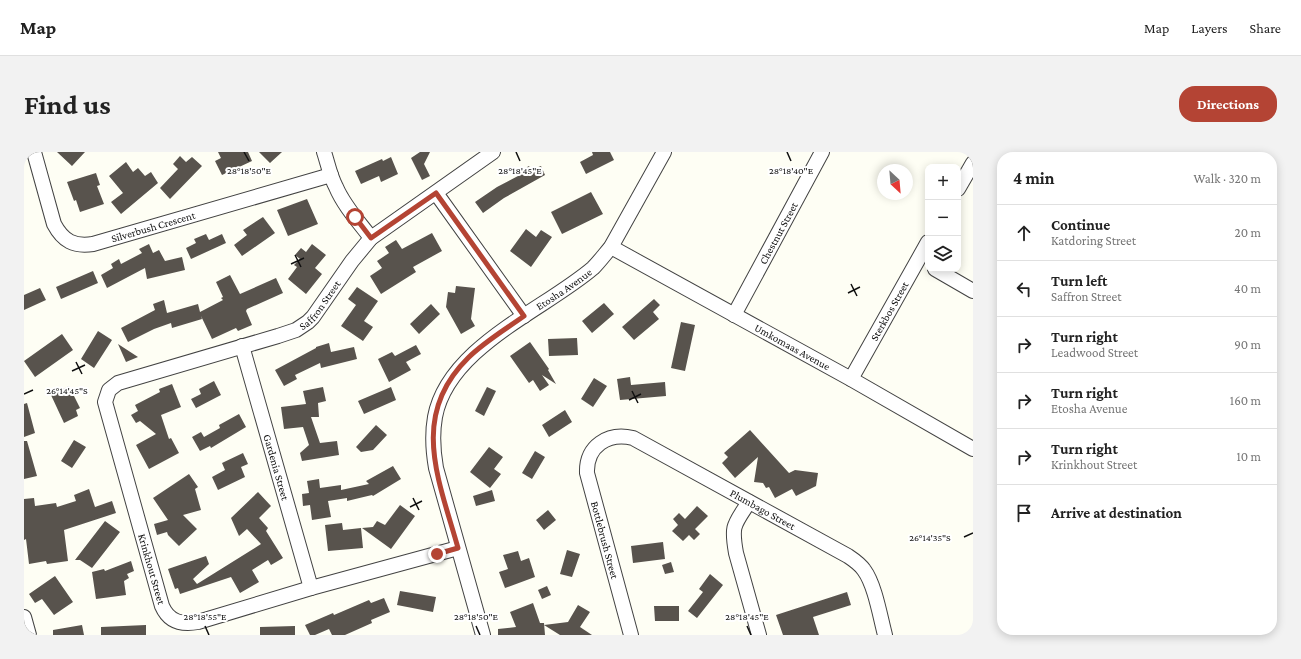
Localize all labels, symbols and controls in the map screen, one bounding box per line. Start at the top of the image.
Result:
text: Map [20,17,56,38]
text: Map [1144,20,1169,36]
text: Layers [1191,20,1228,36]
text: Share [1250,20,1281,36]
button: Directions [1179,86,1277,122]
text: Find us [24,89,111,120]
north arrow [877,164,913,200]
map controls [925,164,961,272]
button: + [925,164,961,200]
text: 28°18'50"E [227,165,272,176]
text: 28°18'45"E [498,165,542,176]
text: 28°18'40"E [769,165,814,176]
text: 4 min [1013,169,1055,188]
text: Walk · 320 m [1193,171,1261,186]
street label: Chestnut Street [757,200,800,266]
button: − [925,200,961,236]
route start [346,208,364,226]
street label: Silverbush Crescent [110,209,197,244]
text: Continue [1051,217,1110,233]
icon: ahead [1013,222,1035,244]
text: 20 m [1235,225,1261,240]
text: Katdoring Street [1051,233,1136,248]
button: layers [925,236,961,272]
street label: Etosha Avenue [534,266,594,312]
text: Turn left [1051,273,1107,289]
street label: Saffron Street [297,278,343,332]
icon: left [1013,278,1035,300]
street label: Sterkbos Street [868,279,911,343]
text: 40 m [1234,281,1261,296]
text: Saffron Street [1051,289,1121,304]
street label: Umkomaas Avenue [752,321,832,372]
text: Turn right [1051,329,1118,345]
icon: right [1013,334,1035,356]
text: 90 m [1234,337,1261,352]
text: Leadwood Street [1051,345,1138,360]
text: 26°14'45"S [46,385,88,396]
text: Turn right [1051,385,1118,401]
icon: right [1013,390,1035,412]
text: 160 m [1230,393,1261,408]
text: Etosha Avenue [1051,401,1127,416]
street label: Gardenia Street [261,433,292,502]
text: Turn right [1051,441,1118,457]
icon: right [1013,446,1035,468]
text: 10 m [1236,449,1261,464]
text: Krinkhout Street [1051,457,1137,472]
street label: Plumbago Street [728,487,798,532]
street label: Bottlebrush Street [589,500,621,580]
icon: arrive [1013,502,1035,524]
text: Arrive at destination [1051,505,1182,521]
street label: Krinkhout Street [136,532,168,606]
text: 26°14'35"S [909,532,951,543]
route end [428,545,446,563]
text: 28°18'55"E [183,611,227,622]
text: 28°18'50"E [454,611,499,622]
text: 28°18'45"E [725,611,769,622]

